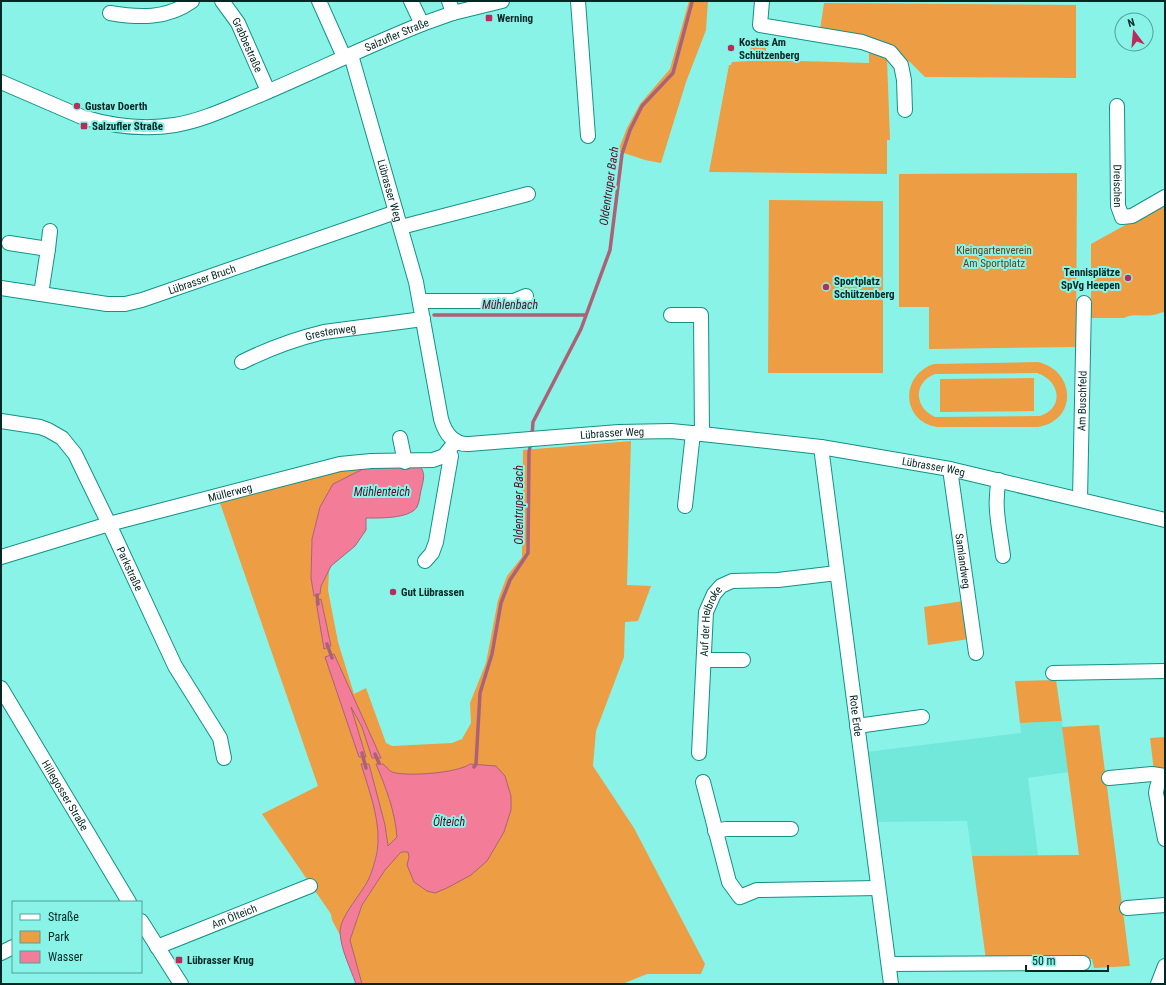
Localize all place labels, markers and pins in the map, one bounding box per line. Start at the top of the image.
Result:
place label: Werning [497,12,533,25]
marker: Werning [484,13,494,23]
place label: Kostas Am Schützenberg [739,36,800,62]
marker: Kostas Am Schützenberg [726,43,736,53]
place label: Gustav Doerth [85,100,147,113]
marker: Gustav Doerth [72,101,82,111]
place label: Salzufler Straße [92,120,163,133]
marker: Salzufler Straße [79,121,89,131]
place label: Tennisplätze SpVg Heepen [1061,266,1120,292]
marker: Tennisplätze SpVg Heepen [1123,273,1133,283]
place label: Sportplatz Schützenberg [834,275,895,301]
marker: Sportplatz Schützenberg [821,282,831,292]
place label: Gut Lübrassen [401,586,464,599]
marker: Gut Lübrassen [388,587,398,597]
place label: Lübrasser Krug [187,954,254,967]
marker: Lübrasser Krug [174,955,184,965]

